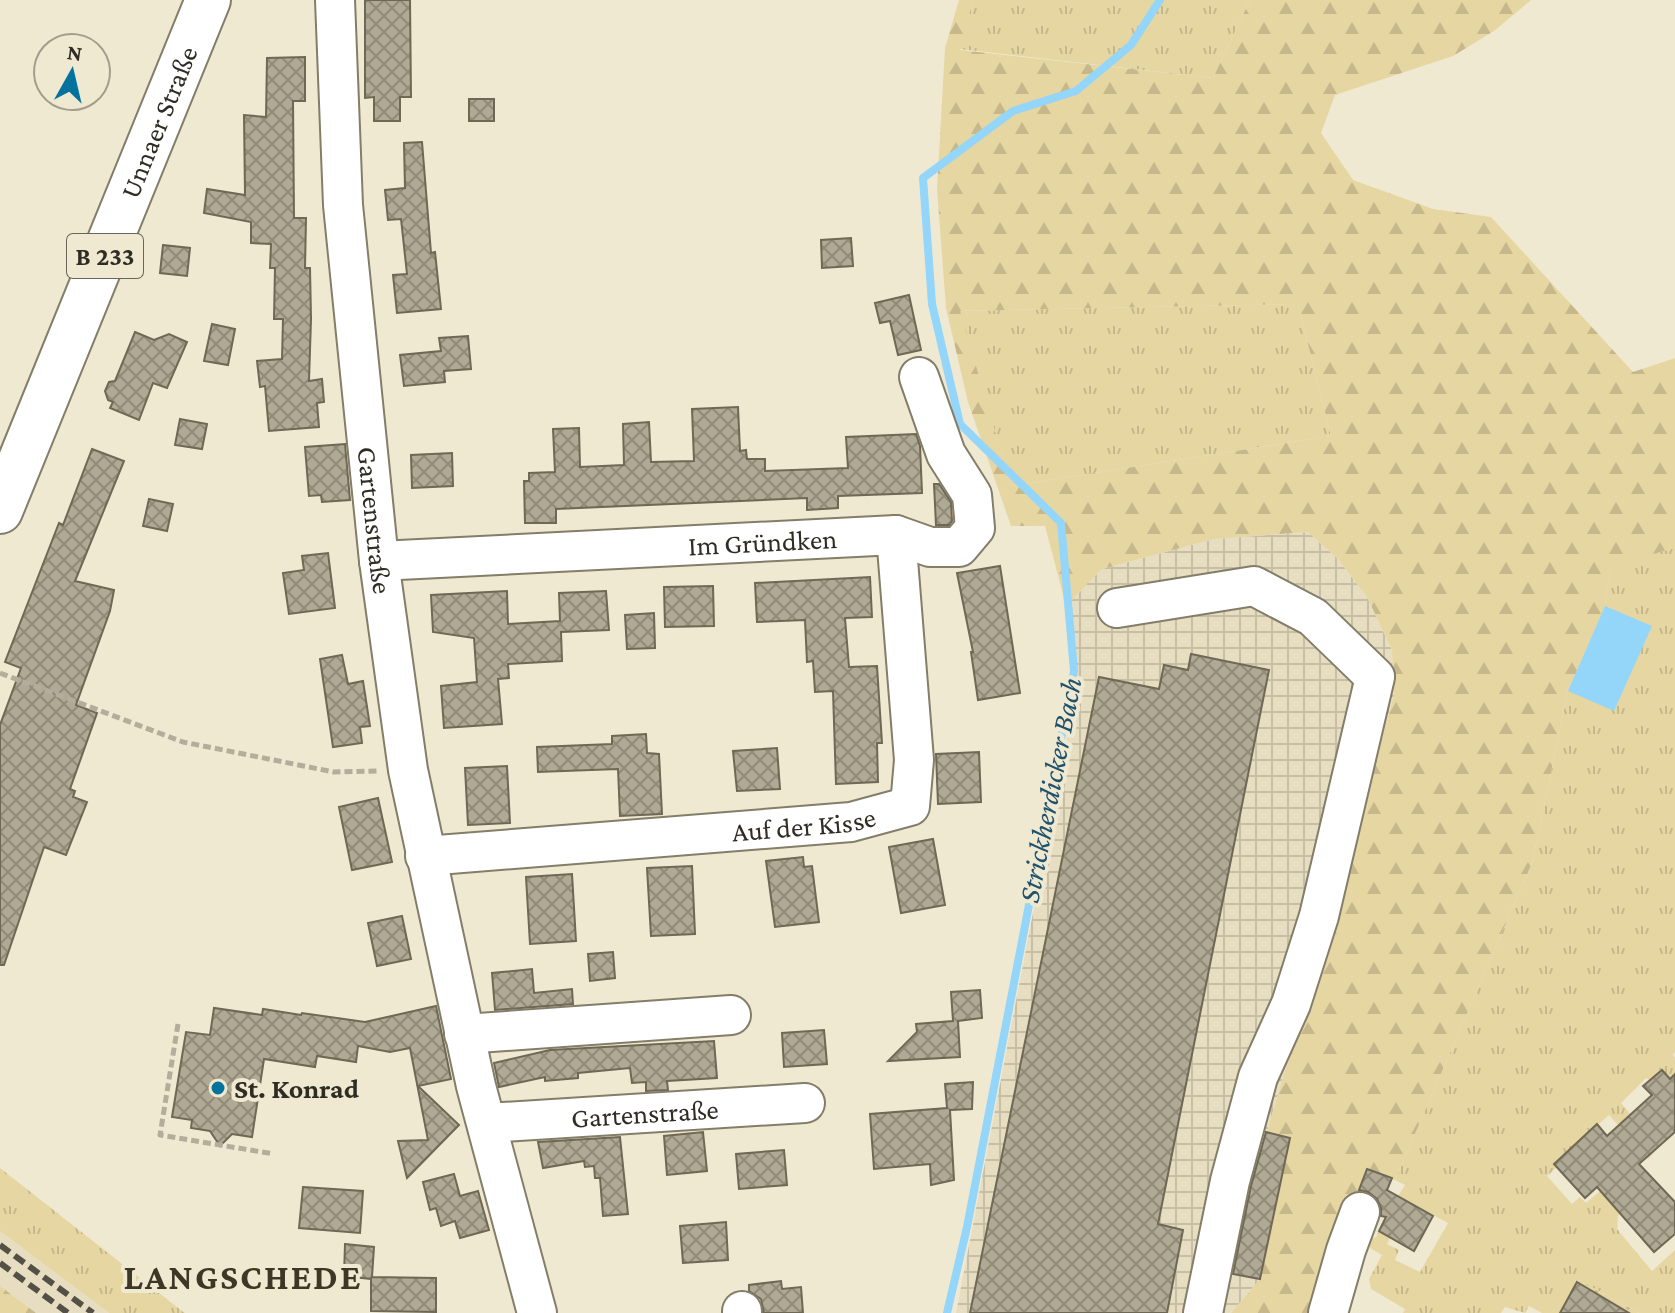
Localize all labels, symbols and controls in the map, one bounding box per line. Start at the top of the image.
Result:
north arrow [32,32,112,112]
text: N [66,39,84,66]
street label: Unnaer Straße [114,42,204,203]
road number: B 233 [67,234,143,278]
street label: Gartenstraße [352,445,398,596]
street label: Im Gründken [687,523,838,561]
water label: Strickherdicker Bach [1011,674,1088,905]
street label: Auf der Kisse [731,801,879,847]
place label: St. Konrad [234,1073,360,1104]
marker: St. Konrad [209,1079,227,1097]
street label: Gartenstraße [570,1093,719,1134]
district label: LANGSCHEDE [124,1257,362,1297]

